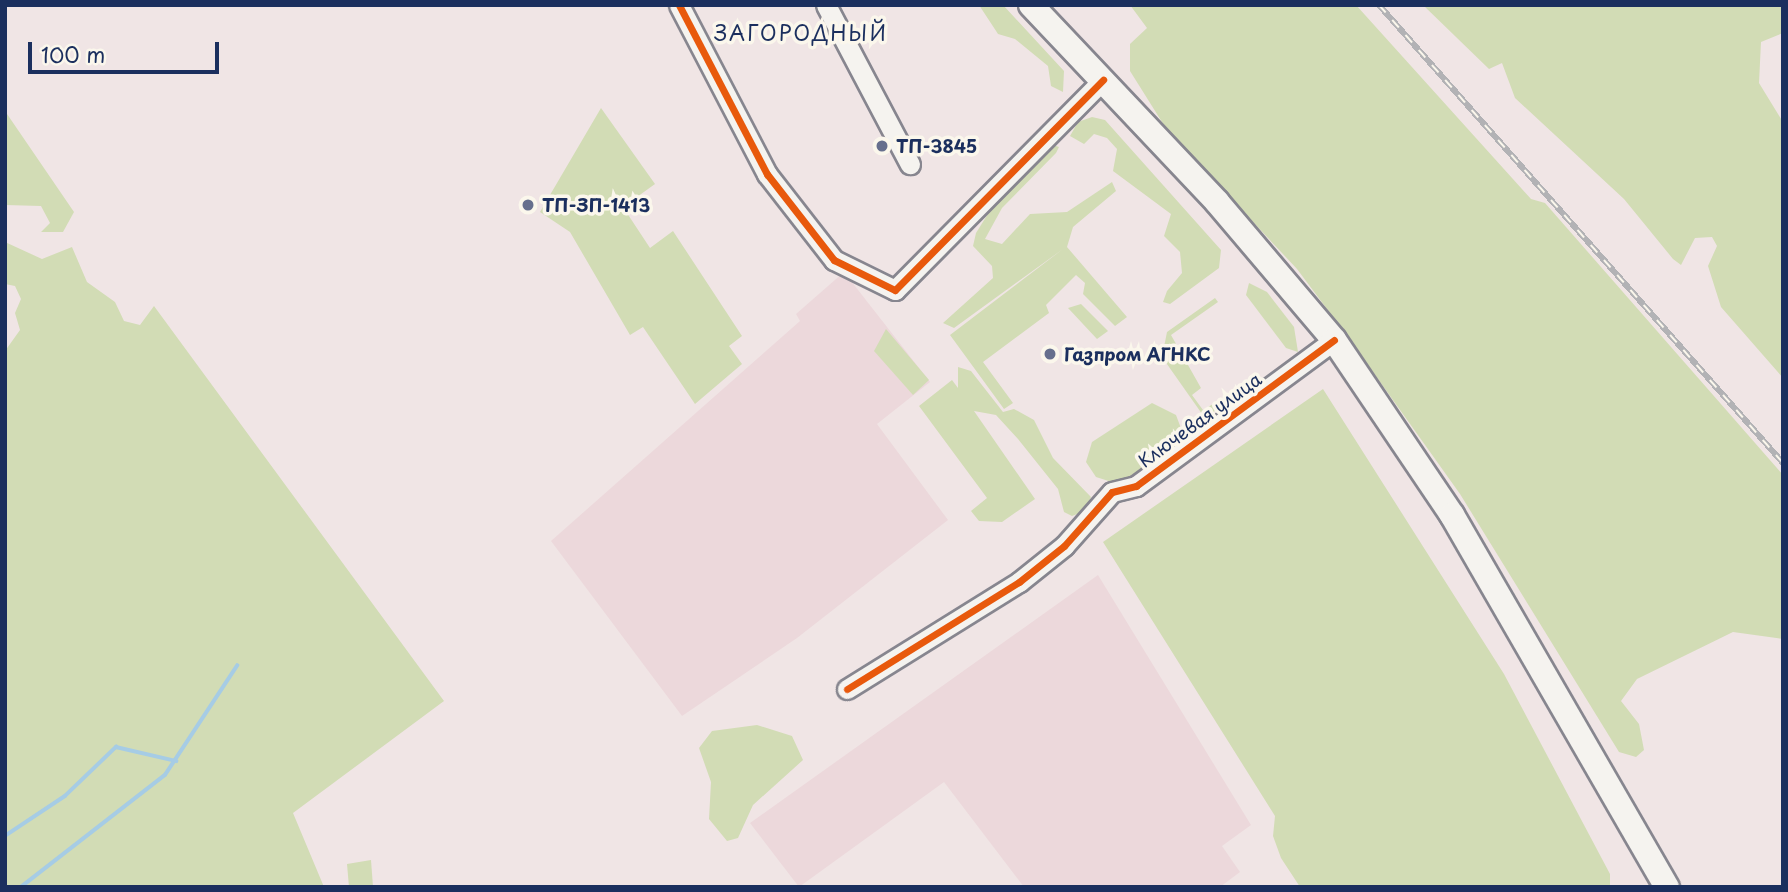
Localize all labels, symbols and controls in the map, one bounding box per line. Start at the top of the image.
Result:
district label: ЗАГОРОДНЫЙ [716,19,886,45]
scale bar [32,28,222,72]
text: 100 m [41,38,105,70]
place label: ТП-3845 [896,135,977,157]
marker: ТП-3845 [874,138,890,154]
place label: ТП-ЗП-1413 [542,194,650,216]
marker: ТП-ЗП-1413 [520,197,536,213]
place label: Газпром АГНКС [1064,343,1212,365]
marker: Газпром АГНКС [1042,346,1058,362]
street label: Ключевая улица [1134,368,1266,472]

